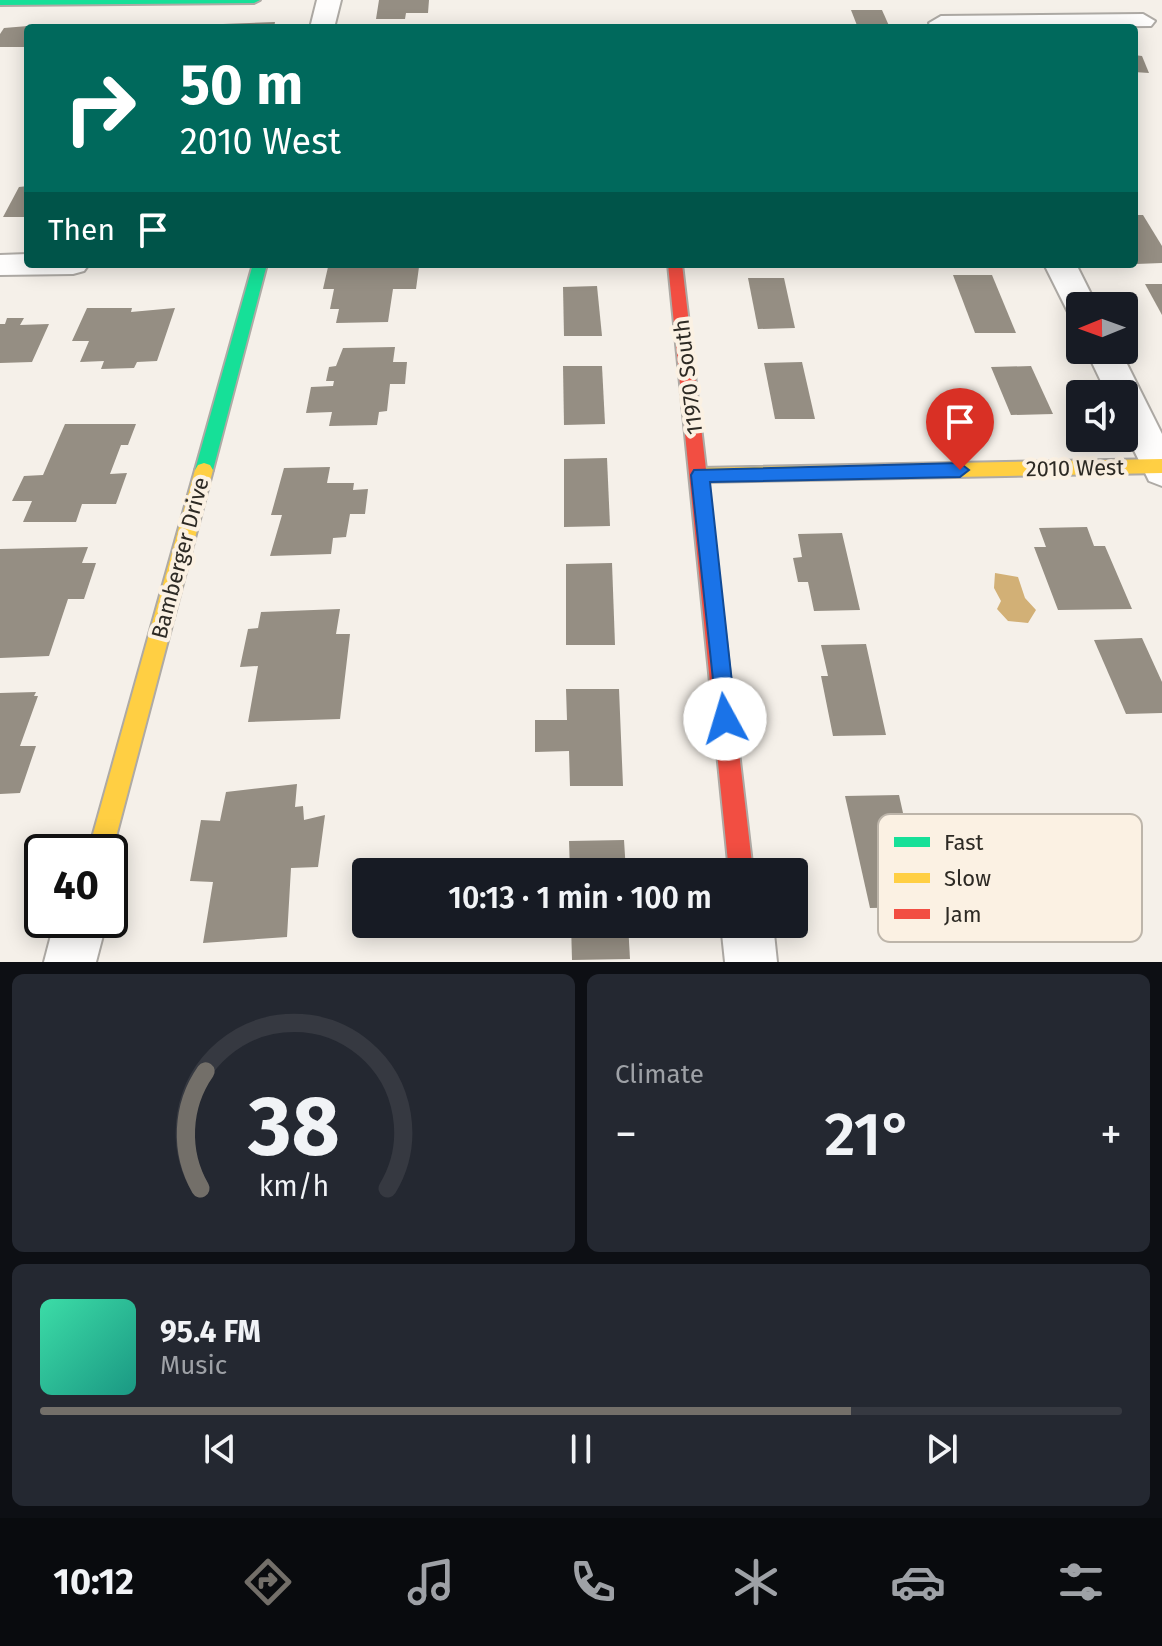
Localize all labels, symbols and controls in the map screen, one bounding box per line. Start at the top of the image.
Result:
text: 50 m [180,52,303,119]
icon: right [48,56,152,160]
text: 2010 West [180,120,341,164]
icon: arrive [131,208,175,252]
text: Then [48,212,115,248]
north arrow [1066,292,1138,364]
map controls [1066,292,1138,452]
street label: 11970 South [668,318,708,436]
button: sound [1066,380,1138,452]
pin [926,388,994,470]
icon: arrive [938,400,982,444]
street label: 2010 West [1026,454,1124,482]
street label: Bamberger Drive [145,474,215,642]
position arrow [683,677,767,761]
legend [878,814,1142,942]
text: Fast [944,829,984,856]
speed limit sign: 40 [24,834,128,938]
text: Slow [944,865,991,892]
text: 10:13 · 1 min · 100 m [448,880,712,916]
text: Jam [944,901,982,928]
text: Climate [615,1059,704,1090]
text: 38 [247,1077,339,1177]
text: 21° [825,1099,913,1171]
text: − [615,1108,637,1161]
text: + [1100,1108,1122,1161]
text: km/h [258,1169,329,1204]
text: 95.4 FM [160,1314,261,1350]
text: Music [160,1350,227,1381]
icon: previous [198,1427,242,1471]
icon: pause [559,1427,603,1471]
icon: next [920,1427,964,1471]
icon: directions [240,1554,296,1610]
icon: music [403,1554,459,1610]
icon: phone [565,1554,621,1610]
icon: climate [728,1554,784,1610]
icon: car [890,1554,946,1610]
icon: filters [1053,1554,1109,1610]
text: 10:12 [53,1560,134,1604]

